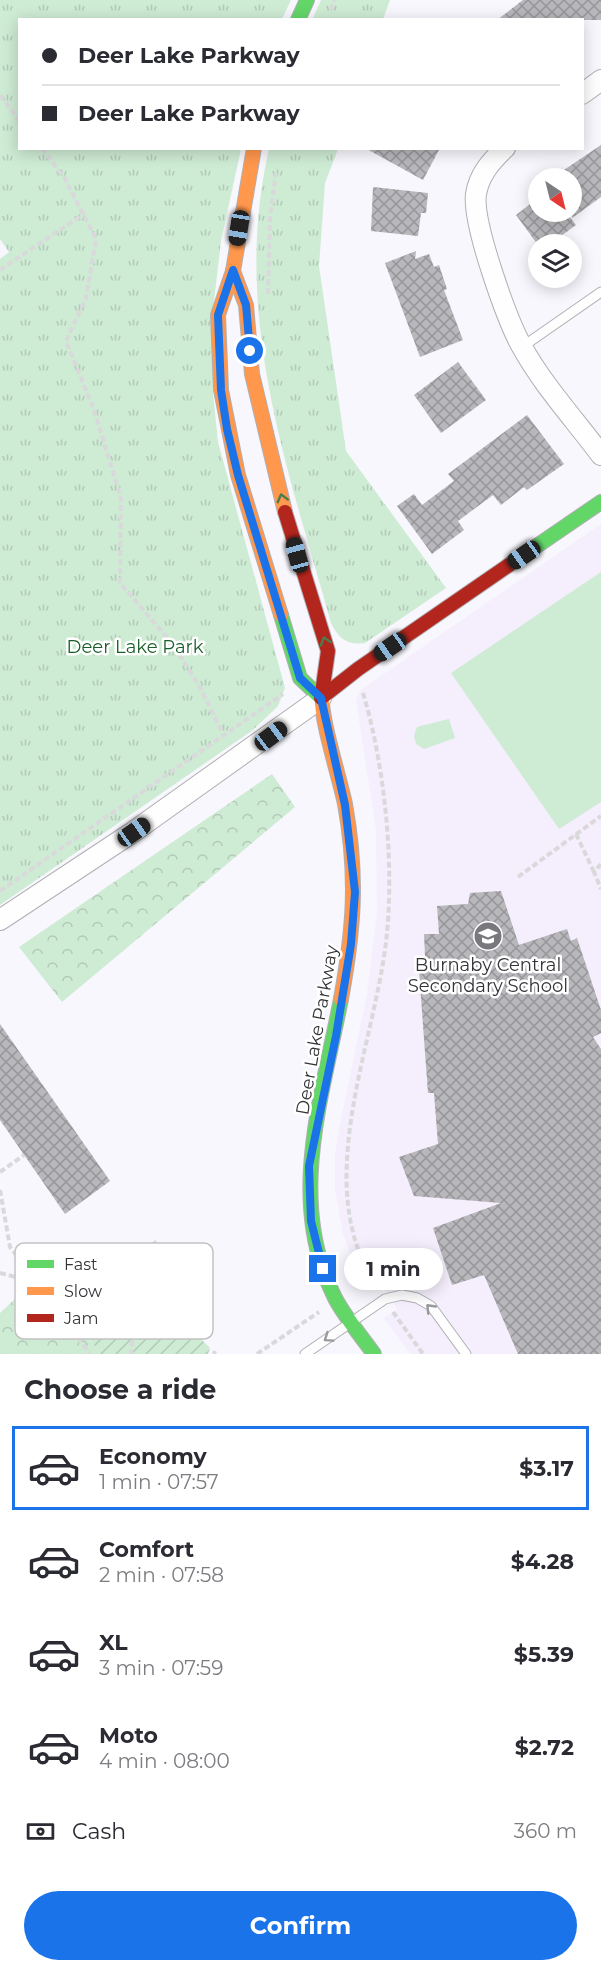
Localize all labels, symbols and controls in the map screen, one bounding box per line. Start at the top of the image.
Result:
text: Deer Lake Parkway [78,42,300,69]
text: Deer Lake Parkway [78,100,300,127]
north arrow [528,168,582,222]
map controls [528,168,582,288]
car [227,209,251,247]
button: layers [528,234,582,288]
route start [236,337,263,364]
one-way arrow [277,493,289,504]
car [284,535,310,575]
car [504,537,544,573]
car [370,629,410,665]
park label: Deer Lake Park [67,636,204,658]
one-way arrow [320,636,332,647]
car [251,718,291,754]
car [114,814,154,850]
school or university icon: Burnaby Central Secondary School [472,920,504,952]
street label: Deer Lake Parkway [291,943,343,1117]
place label: Burnaby Central Secondary School [408,954,568,997]
legend [15,1243,213,1339]
callout: 1 min [344,1248,443,1290]
text: Fast [64,1255,98,1274]
route end [309,1255,336,1282]
text: 1 min [366,1257,421,1281]
text: Slow [64,1282,102,1301]
one-way arrow [426,1304,437,1314]
text: Jam [63,1309,98,1328]
one-way arrow [323,1331,334,1342]
text: Choose a ride [24,1373,216,1406]
icon: car [27,1441,81,1495]
text: Economy [99,1443,207,1470]
text: $3.17 [519,1455,574,1482]
text: 1 min · 07:57 [99,1470,219,1494]
icon: car [27,1534,81,1588]
text: Comfort [99,1536,194,1563]
text: $4.28 [511,1548,574,1575]
text: 2 min · 07:58 [99,1563,224,1587]
icon: car [27,1627,81,1681]
text: XL [99,1629,128,1656]
text: $5.39 [514,1641,574,1668]
text: 3 min · 07:59 [99,1656,223,1680]
icon: car [27,1720,81,1774]
text: Moto [99,1722,158,1749]
text: $2.72 [515,1734,574,1761]
text: 4 min · 08:00 [99,1749,230,1773]
icon: cash [24,1815,57,1848]
text: Cash [72,1818,126,1845]
text: 360 m [514,1819,577,1843]
button: Confirm [24,1891,577,1960]

